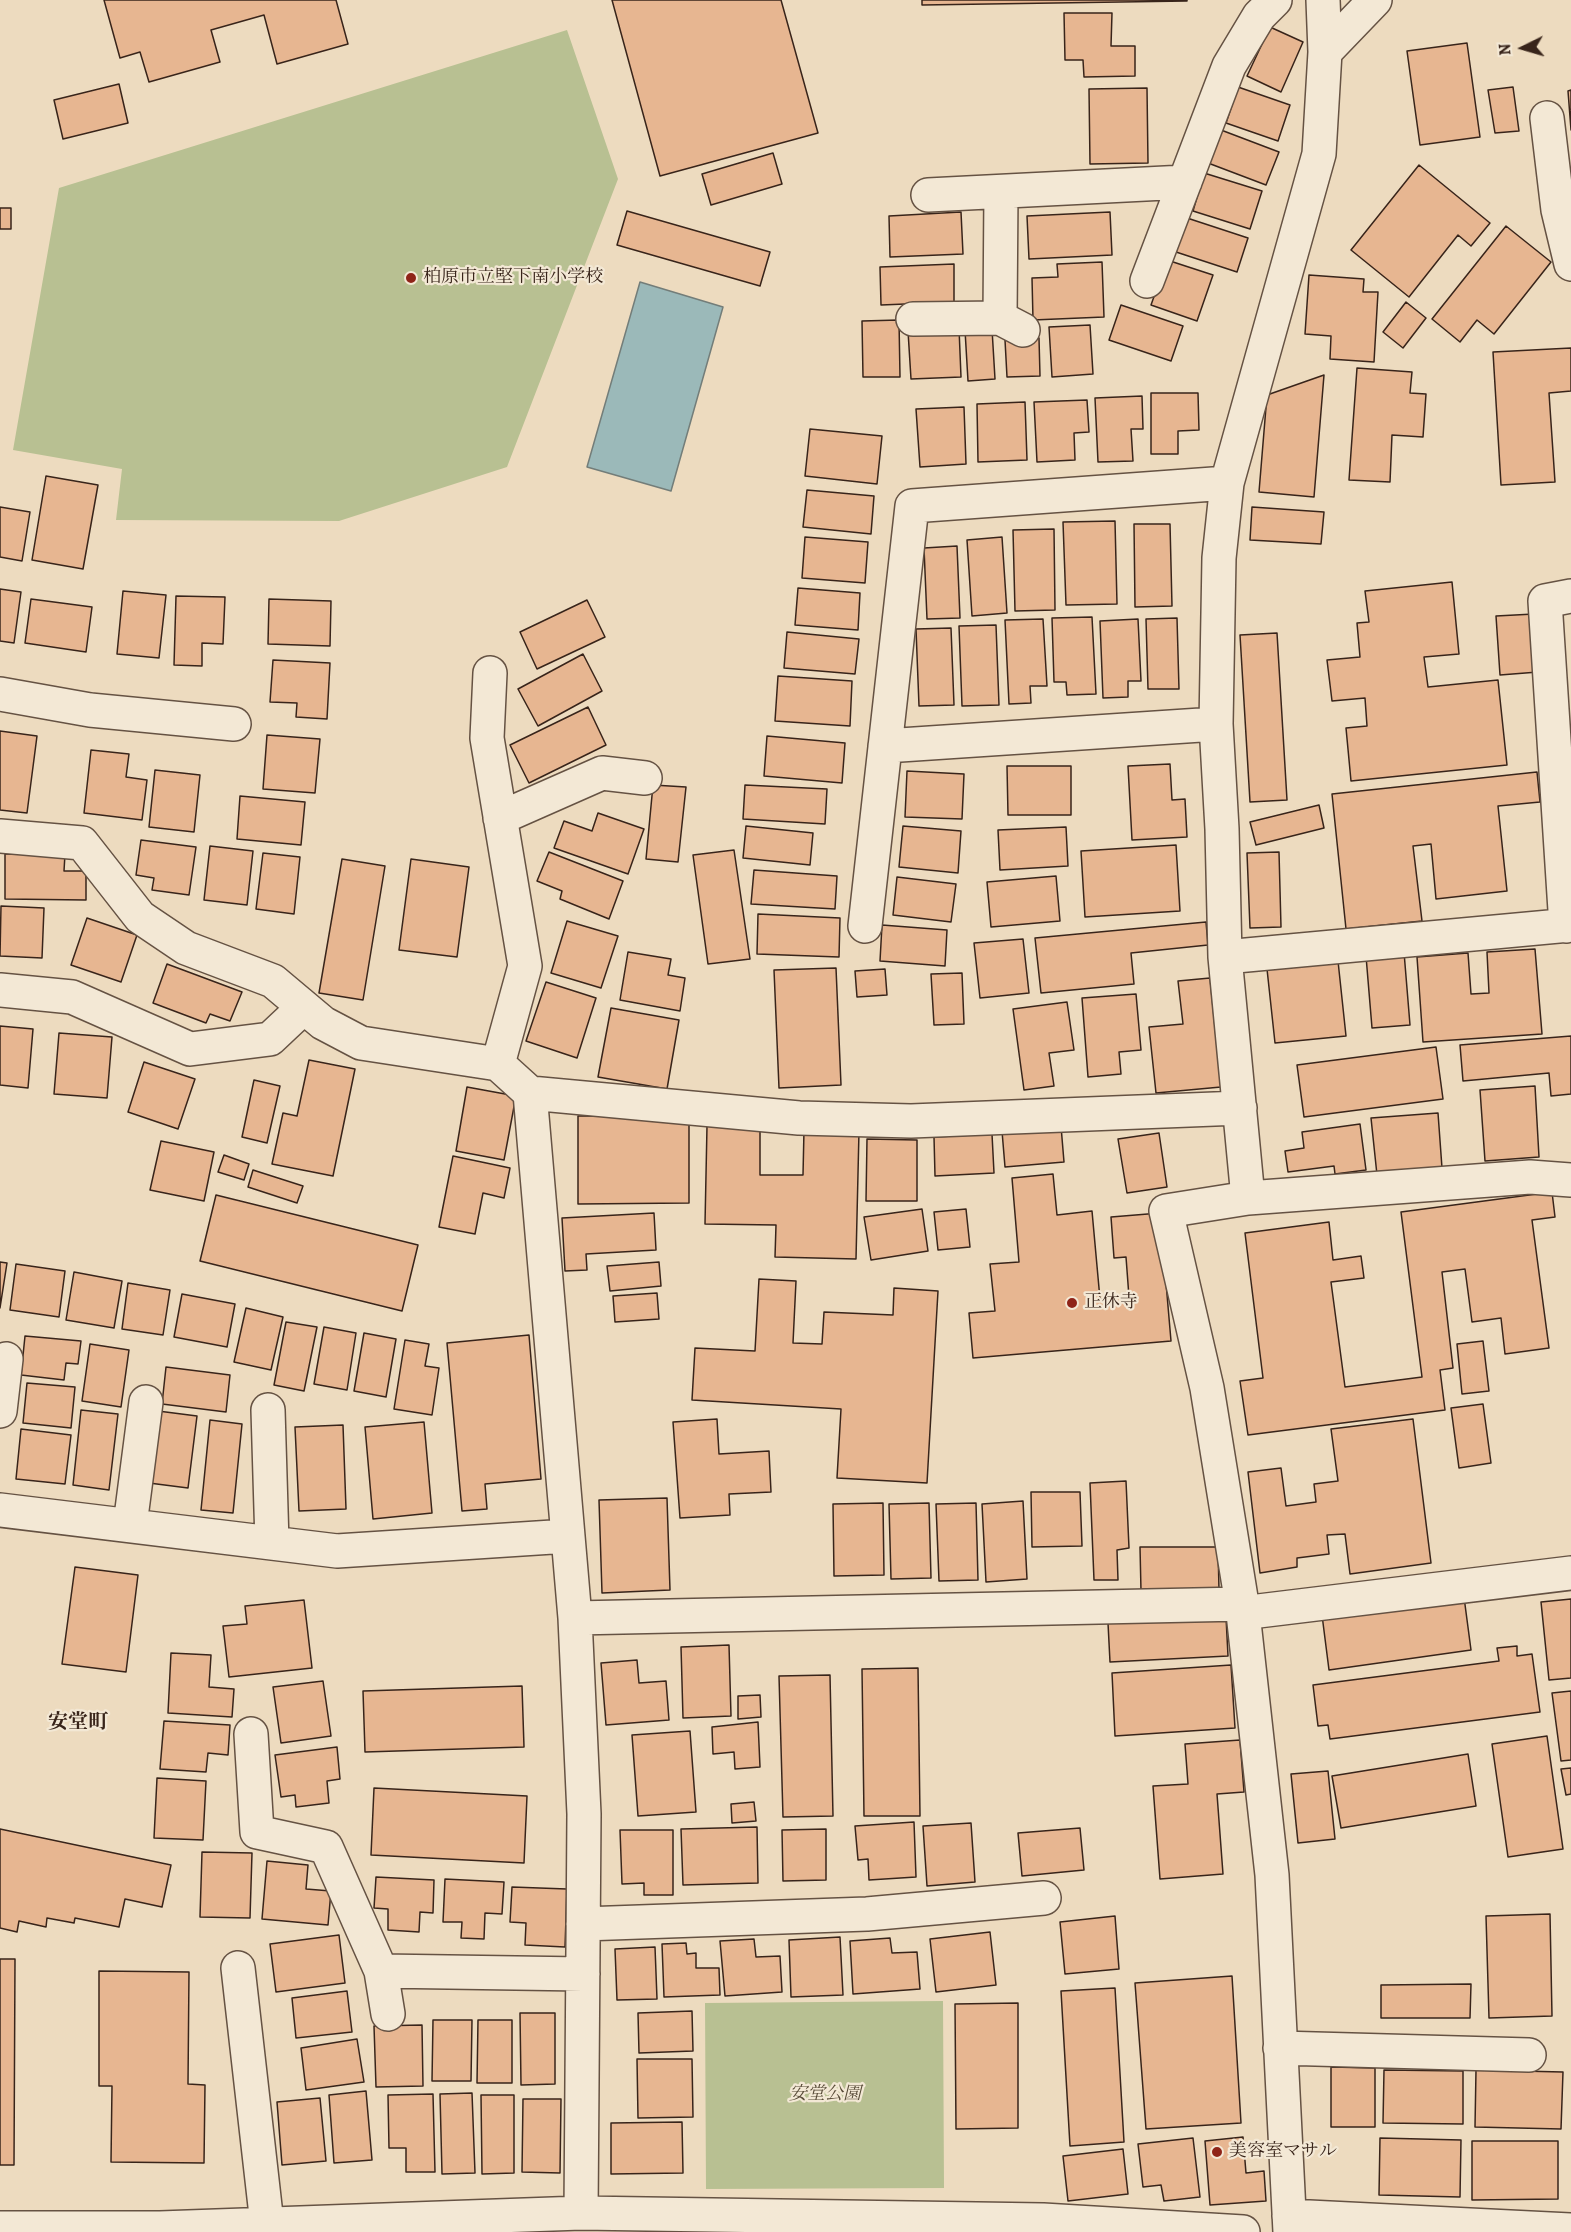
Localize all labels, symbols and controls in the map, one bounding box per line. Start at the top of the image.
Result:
north arrow [1493,18,1553,78]
text: N [1494,43,1517,56]
place label: 柏原市立堅下南小学校 [423,267,603,289]
marker: 柏原市立堅下南小学校 [404,271,418,285]
place label: 正休寺 [1084,1292,1138,1314]
marker: 正休寺 [1065,1296,1079,1310]
district label: 安堂町 [48,1711,108,1735]
park label: 安堂公園 [789,2084,861,2106]
place label: 美容室マサル [1229,2141,1337,2163]
marker: 美容室マサル [1210,2145,1224,2159]

